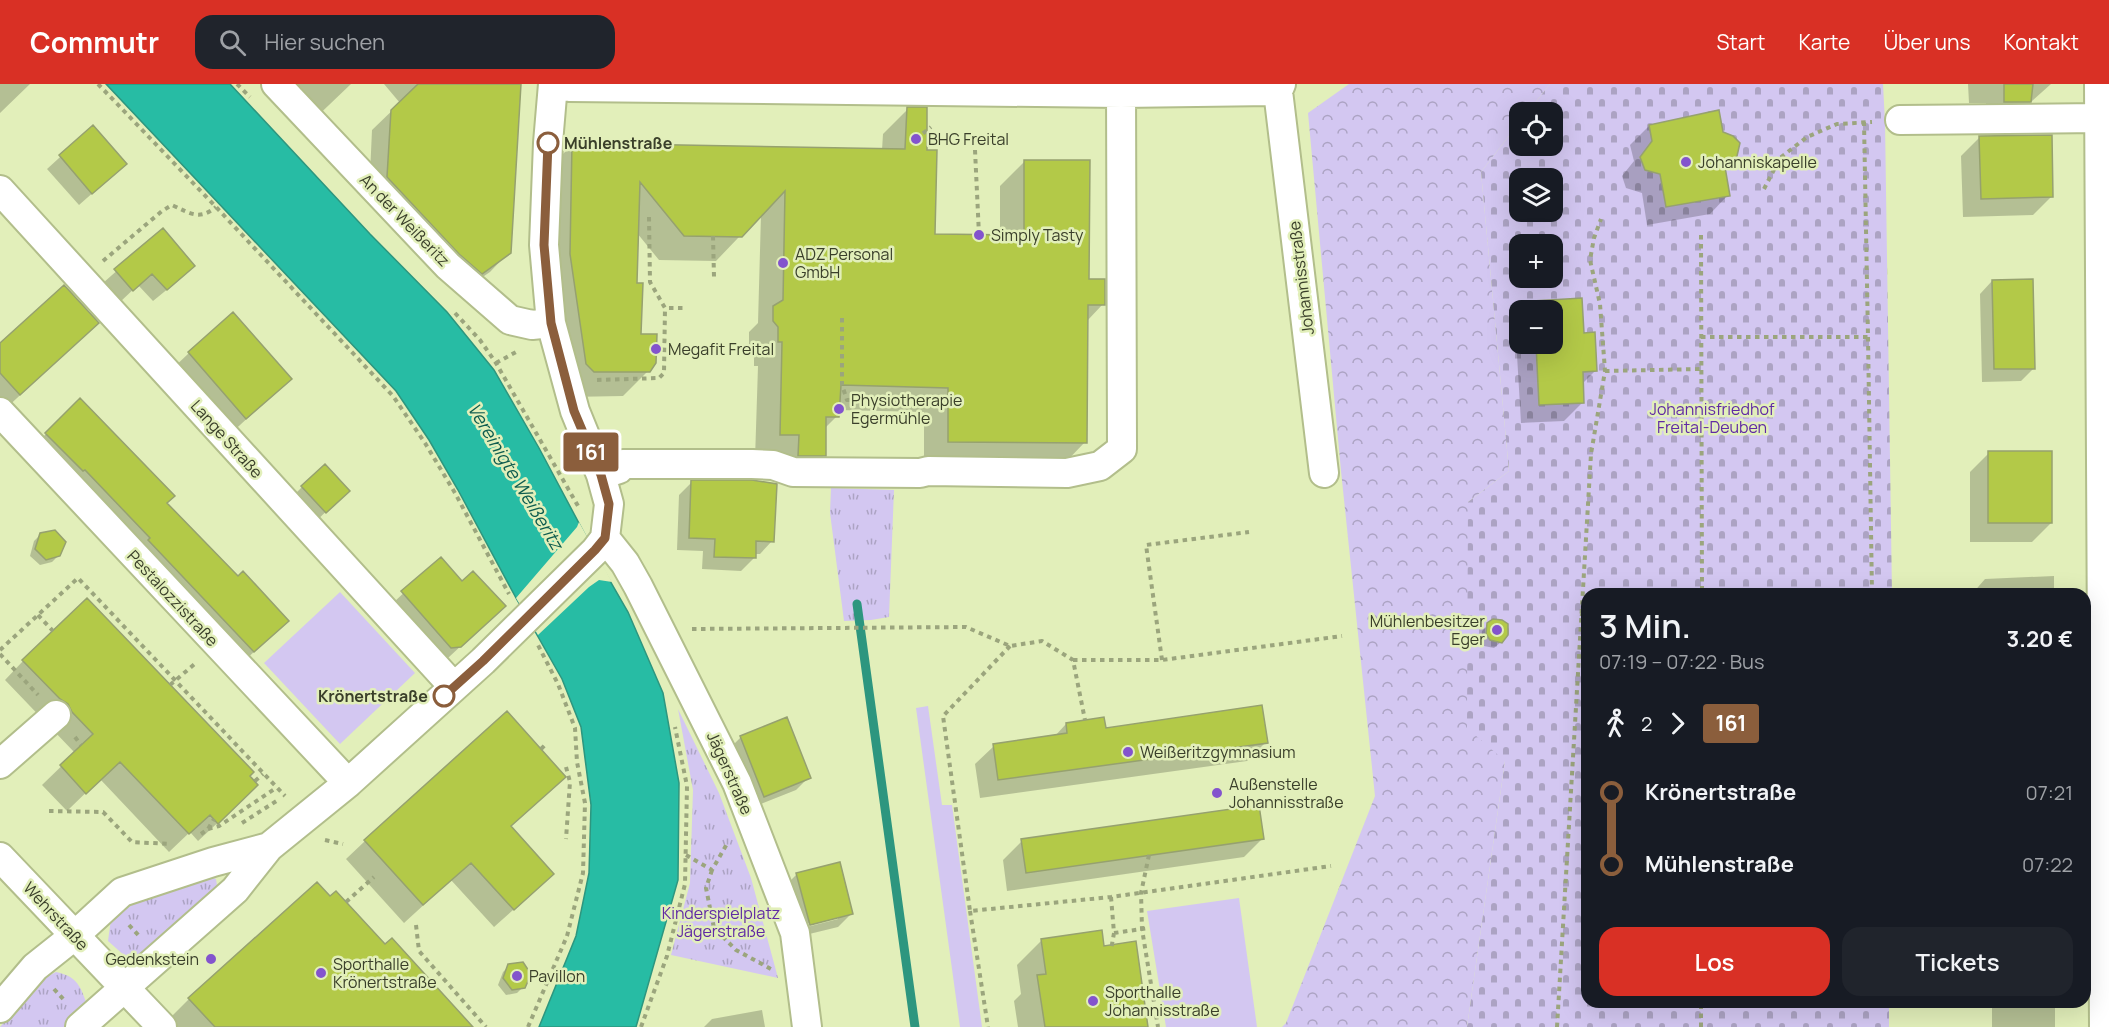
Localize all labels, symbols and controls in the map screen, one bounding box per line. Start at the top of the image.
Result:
search box [195,15,615,69]
text: Commutr [30,23,159,61]
icon: search [216,26,249,59]
text: Hier suchen [264,27,385,57]
text: Start [1716,28,1765,56]
text: Karte [1798,28,1850,56]
text: Über uns [1883,28,1971,56]
text: Kontakt [2004,28,2079,56]
map controls [1509,102,1563,354]
button: locate [1509,102,1563,156]
place label: BHG Freital [928,128,1009,150]
marker: Mühlenstraße [537,132,559,154]
place label: Mühlenstraße [564,132,673,154]
marker: BHG Freital [909,132,923,146]
place label: Johanniskapelle [1698,151,1817,173]
marker: Johanniskapelle [1679,155,1693,169]
button: layers [1509,168,1563,222]
street label: An der Weißeritz [355,169,455,271]
street label: Johannisstraße [1283,220,1319,336]
place label: Simply Tasty [991,224,1084,246]
marker: Simply Tasty [972,228,986,242]
button: + [1509,234,1563,288]
place label: ADZ Personal GmbH [795,243,893,283]
marker: ADZ Personal GmbH [776,256,790,270]
button: − [1509,300,1563,354]
place label: Megafit Freital [668,338,774,360]
marker: Megafit Freital [649,342,663,356]
place label: Physiotherapie Egermühle [851,389,962,429]
street label: Lange Straße [186,395,268,483]
water label: Vereinigte Weißeritz [463,398,571,556]
park label: Johannisfriedhof Freital-Deuben [1649,398,1775,438]
marker: Physiotherapie Egermühle [832,402,846,416]
line badge: 161 [556,432,626,472]
text: 161 [575,438,607,466]
street label: Pestalozzistraße [123,545,223,651]
text: 3 Min. [1599,603,1691,648]
place label: Mühlenbesitzer Eger [1370,610,1485,650]
marker: Mühlenbesitzer Eger [1490,623,1504,637]
text: 3.20 € [2007,624,2073,654]
text: 07:19 – 07:22 · Bus [1599,648,1764,675]
place label: Krönertstraße [318,685,428,707]
marker: Krönertstraße [433,685,455,707]
icon: walk [1599,707,1632,740]
icon: forward [1661,707,1694,740]
text: 161 [1715,709,1747,737]
text: 2 [1641,710,1652,737]
street label: Jägerstraße [702,728,758,818]
place label: Weißeritzgymnasium [1140,741,1296,763]
marker: Weißeritzgymnasium [1121,745,1135,759]
place label: Außenstelle Johannisstraße [1229,773,1344,813]
text: Krönertstraße [1645,777,1796,807]
text: 07:21 [2026,779,2073,806]
marker: Außenstelle Johannisstraße [1210,786,1224,800]
text: Mühlenstraße [1645,849,1794,879]
text: 07:22 [2022,851,2073,878]
street label: Wehrstraße [18,877,94,955]
park label: Kinderspielplatz Jägerstraße [662,902,780,942]
button: Los [1599,927,1830,996]
button: Tickets [1842,927,2073,996]
place label: Gedenkstein [105,948,199,970]
marker: Gedenkstein [204,952,218,966]
place label: Sporthalle Krönertstraße [333,953,437,993]
place label: Pavillon [529,965,585,987]
marker: Sporthalle Krönertstraße [314,966,328,980]
marker: Pavillon [510,969,524,983]
place label: Sporthalle Johannisstraße [1105,981,1220,1021]
marker: Sporthalle Johannisstraße [1086,994,1100,1008]

